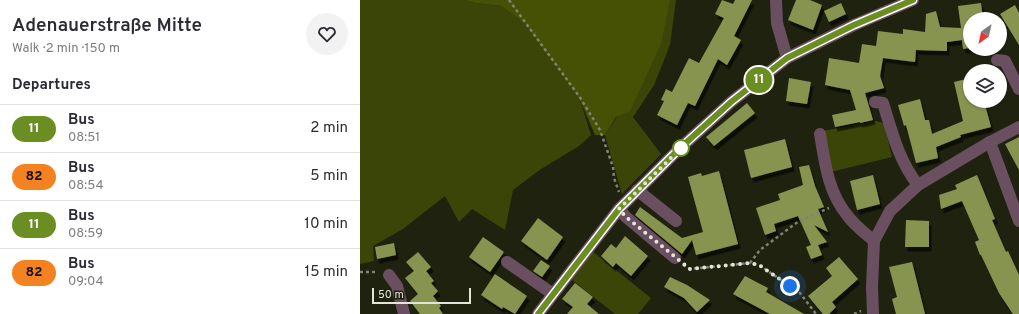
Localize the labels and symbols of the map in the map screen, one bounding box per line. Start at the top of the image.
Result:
north arrow [963,12,1007,56]
line badge: 11 [741,67,777,93]
unlabelled marker [672,139,690,157]
your location [780,276,800,296]
scale bar [372,286,471,305]

